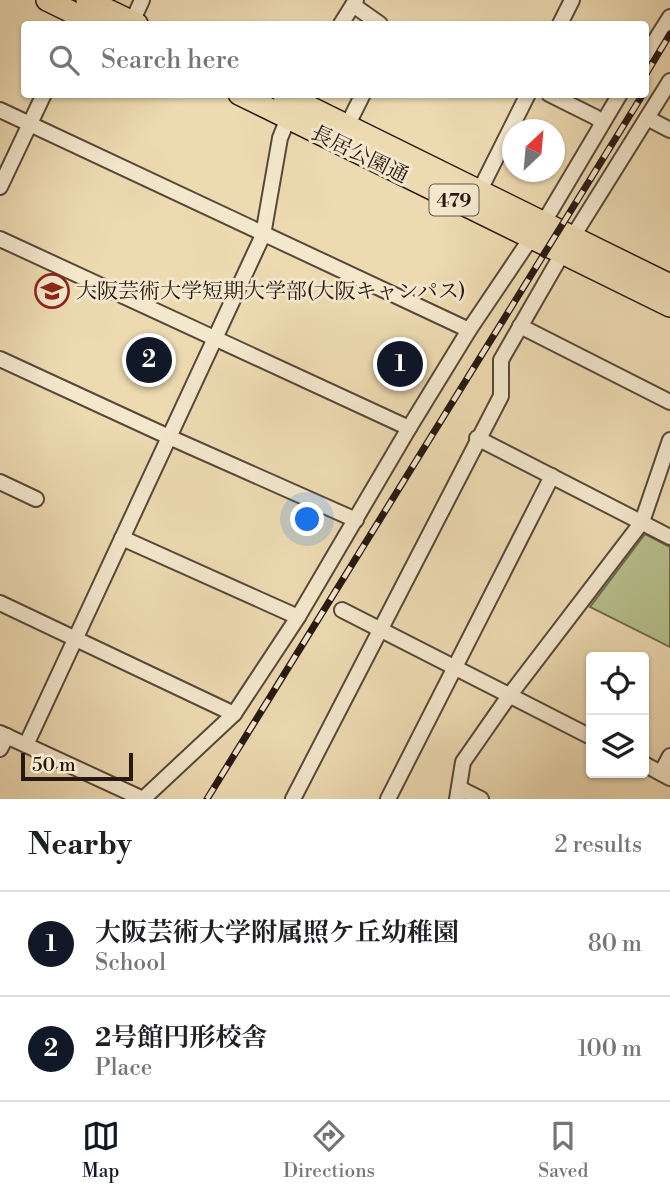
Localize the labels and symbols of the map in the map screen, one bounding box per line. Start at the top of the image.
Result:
north arrow [502,119,565,182]
street label: 長居公園通 [307,120,412,190]
road number: 479 [430,184,478,216]
school or university icon: 大阪芸術大学短期大学部(大阪キャンパス) [33,272,71,310]
place label: 大阪芸術大学短期大学部(大阪キャンパス) [76,279,466,305]
pin: 2 [126,334,172,386]
pin: 1 [377,338,423,390]
your location [290,502,324,536]
scale bar [21,750,133,782]

